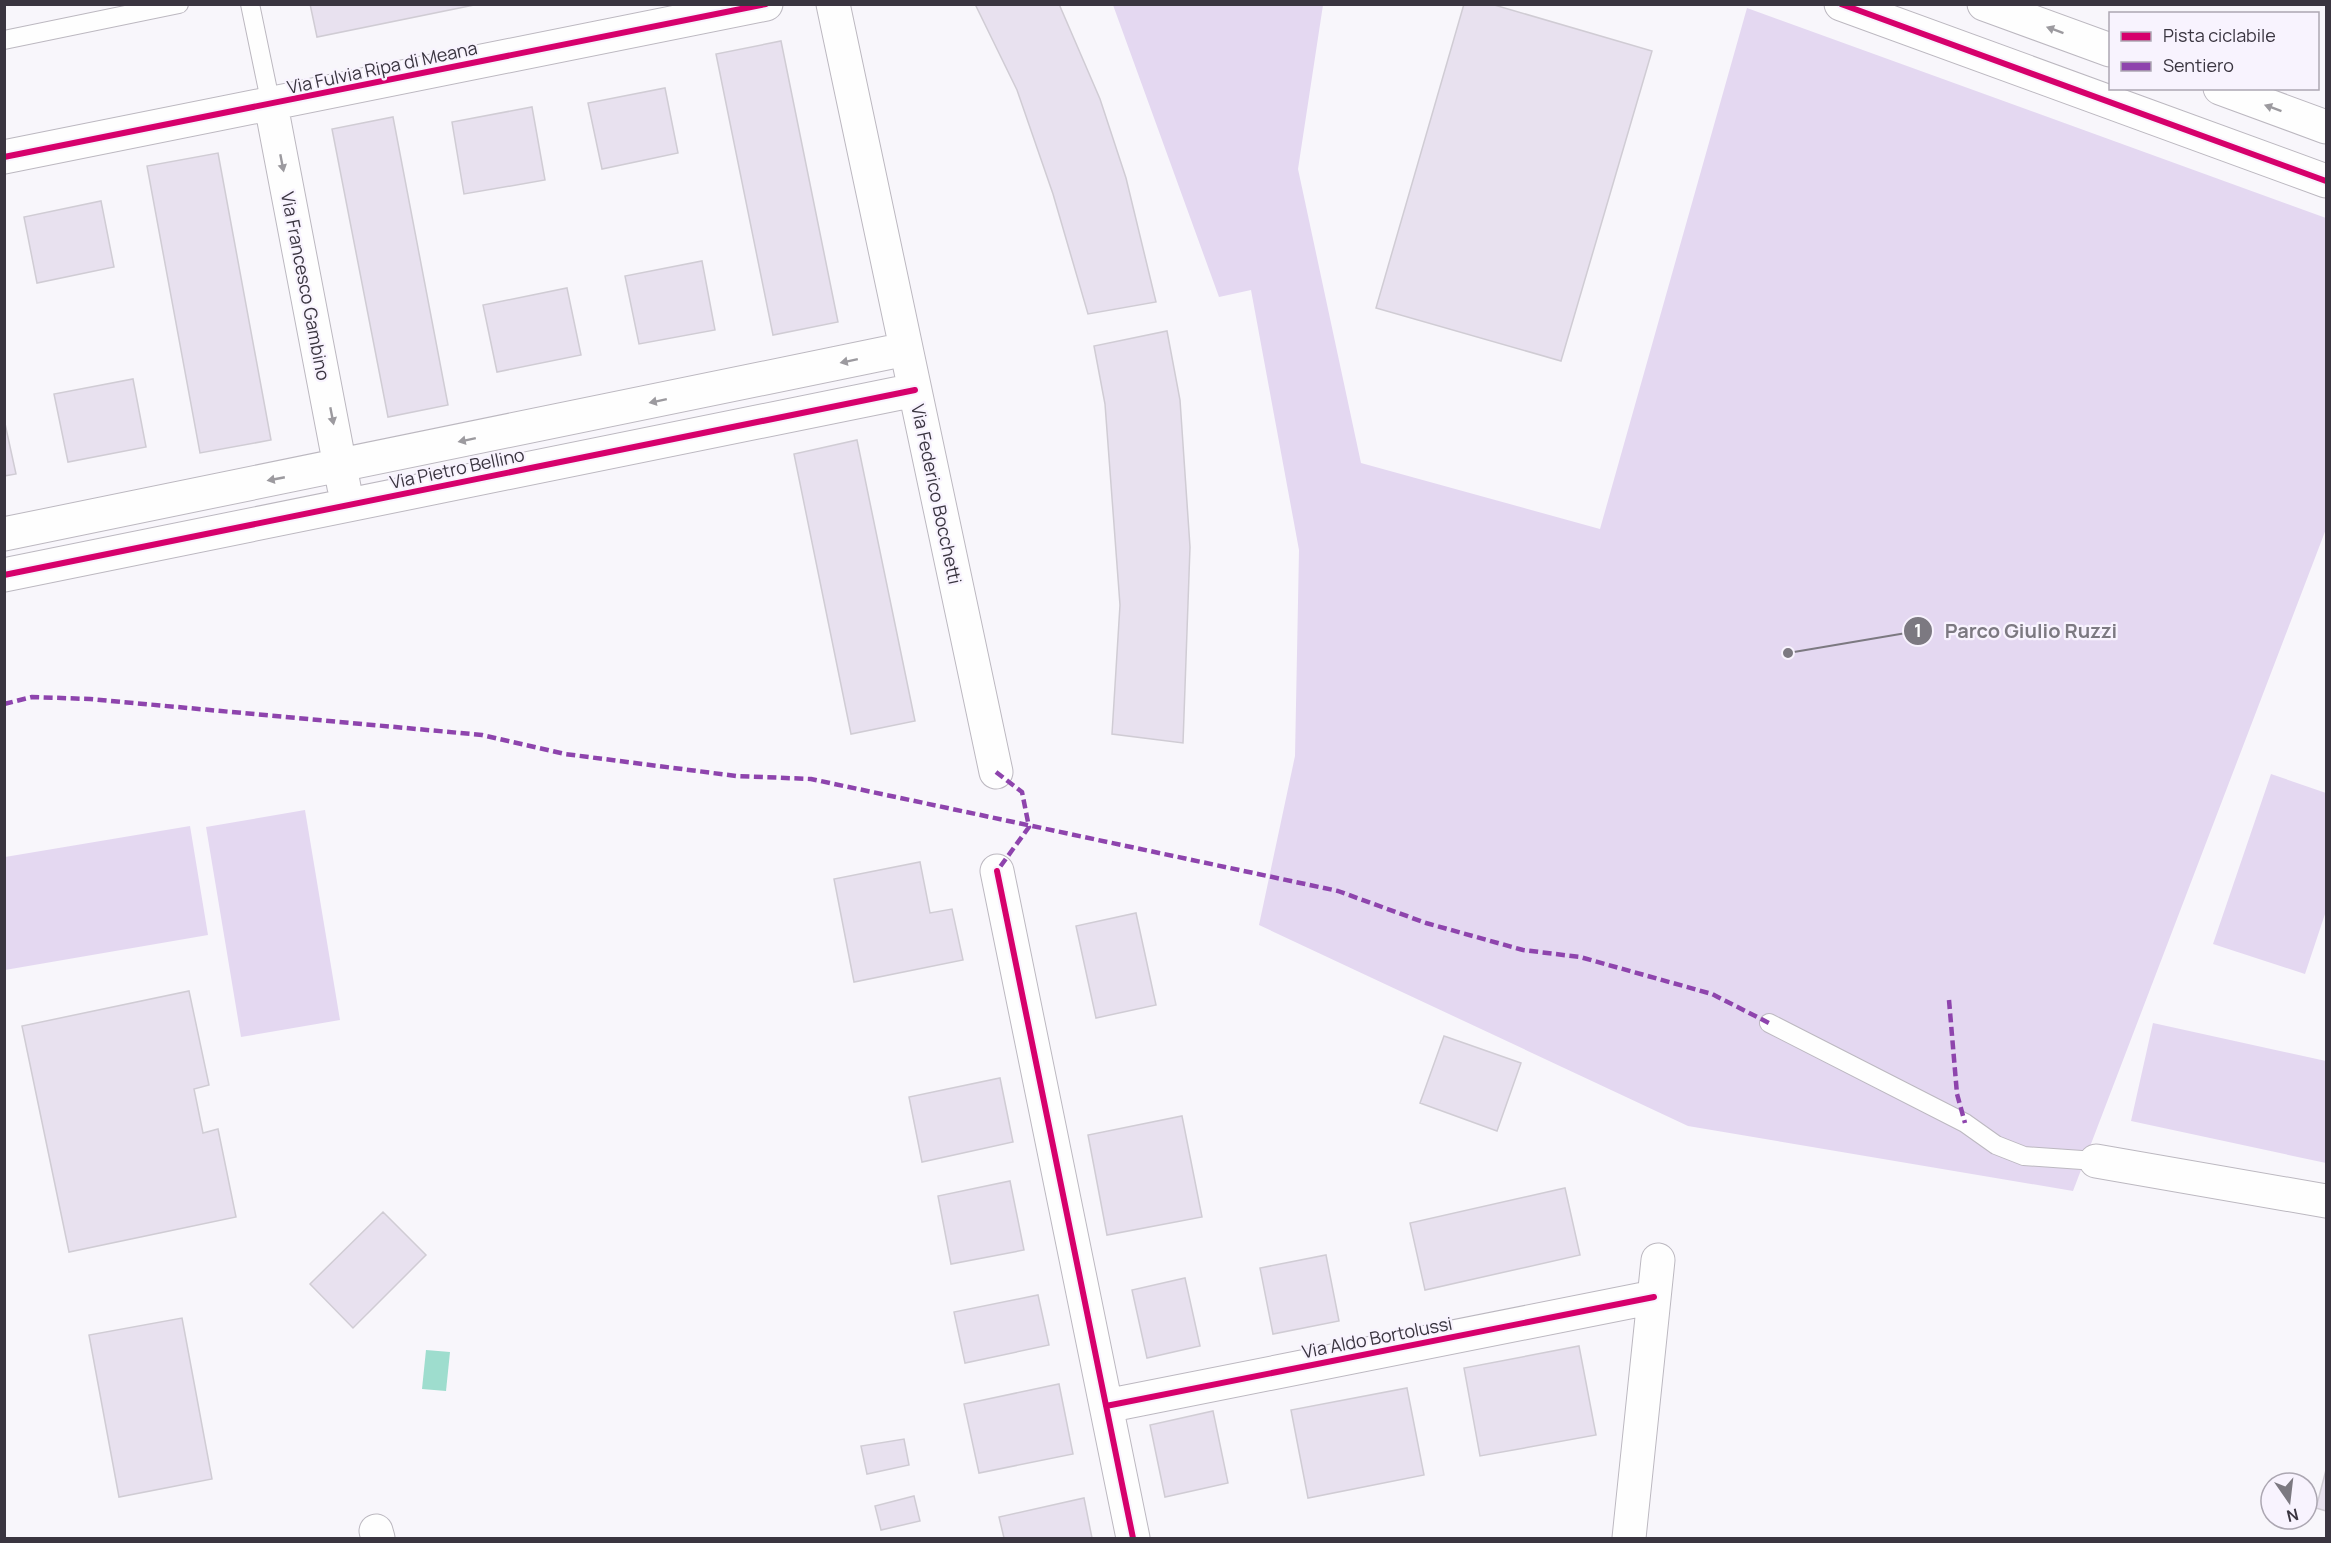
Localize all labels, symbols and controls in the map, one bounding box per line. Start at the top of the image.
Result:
legend [2109,12,2319,90]
text: Pista ciclabile [2163,23,2276,47]
one-way arrow [2046,24,2064,34]
street label: Via Fulvia Ripa di Meana [285,35,479,99]
text: Sentiero [2163,53,2234,77]
one-way arrow [2264,102,2282,112]
one-way arrow [278,153,287,172]
street label: Via Francesco Gambino [276,190,336,382]
one-way arrow [839,357,858,366]
one-way arrow [648,397,667,406]
street label: Via Federico Bocchetti [906,402,968,586]
one-way arrow [328,407,337,426]
one-way arrow [457,436,476,445]
street label: Via Pietro Bellino [387,442,527,494]
one-way arrow [266,475,285,484]
callout: Parco Giulio Ruzzi [1903,612,2129,650]
text: Parco Giulio Ruzzi [1945,617,2117,644]
text: 1 [1914,618,1922,642]
street label: Via Aldo Bortolussi [1300,1311,1454,1363]
north arrow [2259,1471,2319,1531]
text: N [2284,1503,2301,1528]

